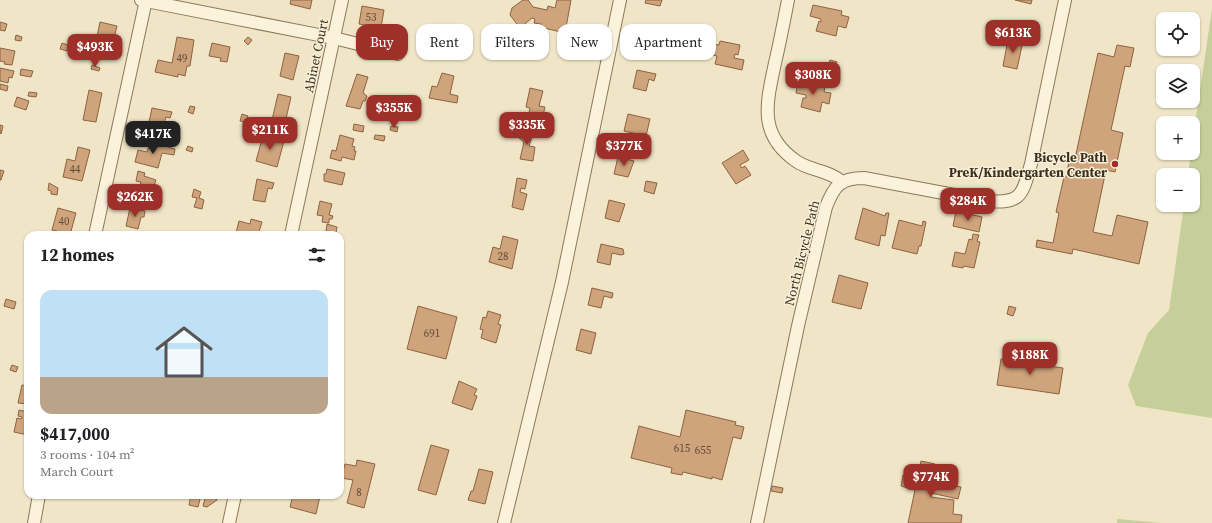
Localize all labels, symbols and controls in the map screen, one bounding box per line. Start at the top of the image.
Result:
house number: 53 [366,10,377,25]
map controls [1156,12,1200,212]
button: locate [1156,12,1200,56]
street label: Abinet Court [300,17,332,94]
pin: $613K [985,20,1041,54]
chip: Buy [356,24,408,60]
chip: Rent [416,24,473,60]
chip: Filters [481,24,549,60]
chip: New [557,24,612,60]
chip: Apartment [620,24,716,60]
text: $613K [994,24,1032,41]
pin: $493K [67,34,123,68]
text: $493K [76,38,114,55]
house number: 49 [177,51,188,66]
pin: $308K [785,62,841,96]
button: layers [1156,64,1200,108]
text: $308K [794,66,832,83]
pin: $355K [366,95,422,129]
text: $355K [375,99,413,116]
pin: $335K [499,112,555,146]
text: $335K [508,116,546,133]
button: + [1156,116,1200,160]
pin: $211K [242,117,298,151]
pin: $417K [125,121,181,155]
text: $211K [251,121,289,138]
text: $417K [134,125,172,142]
pin: $377K [596,133,652,167]
text: $377K [605,137,643,154]
place label: Bicycle Path PreK/Kindergarten Center [949,149,1108,181]
marker: Bicycle Path PreK/Kindergarten Center [1110,159,1120,169]
house number: 44 [70,162,81,177]
button: − [1156,168,1200,212]
pin: $262K [107,184,163,218]
text: $262K [116,188,154,205]
pin: $284K [940,188,996,222]
text: $284K [949,192,987,209]
street label: North Bicycle Path [781,198,823,308]
house number: 40 [59,214,70,229]
text: 12 homes [40,243,114,267]
icon: filters [306,244,328,266]
house number: 28 [498,249,509,264]
icon: home [148,316,220,388]
house number: 691 [424,326,440,341]
pin: $188K [1002,342,1058,376]
text: $188K [1011,346,1049,363]
text: $417,000 [40,422,110,446]
house number: 615 [674,441,691,456]
house number: 655 [695,443,712,458]
text: 3 rooms · 104 m² [40,446,135,463]
text: March Court [40,463,113,480]
pin: $774K [903,464,959,498]
text: $774K [912,468,950,485]
house number: 8 [356,485,362,500]

